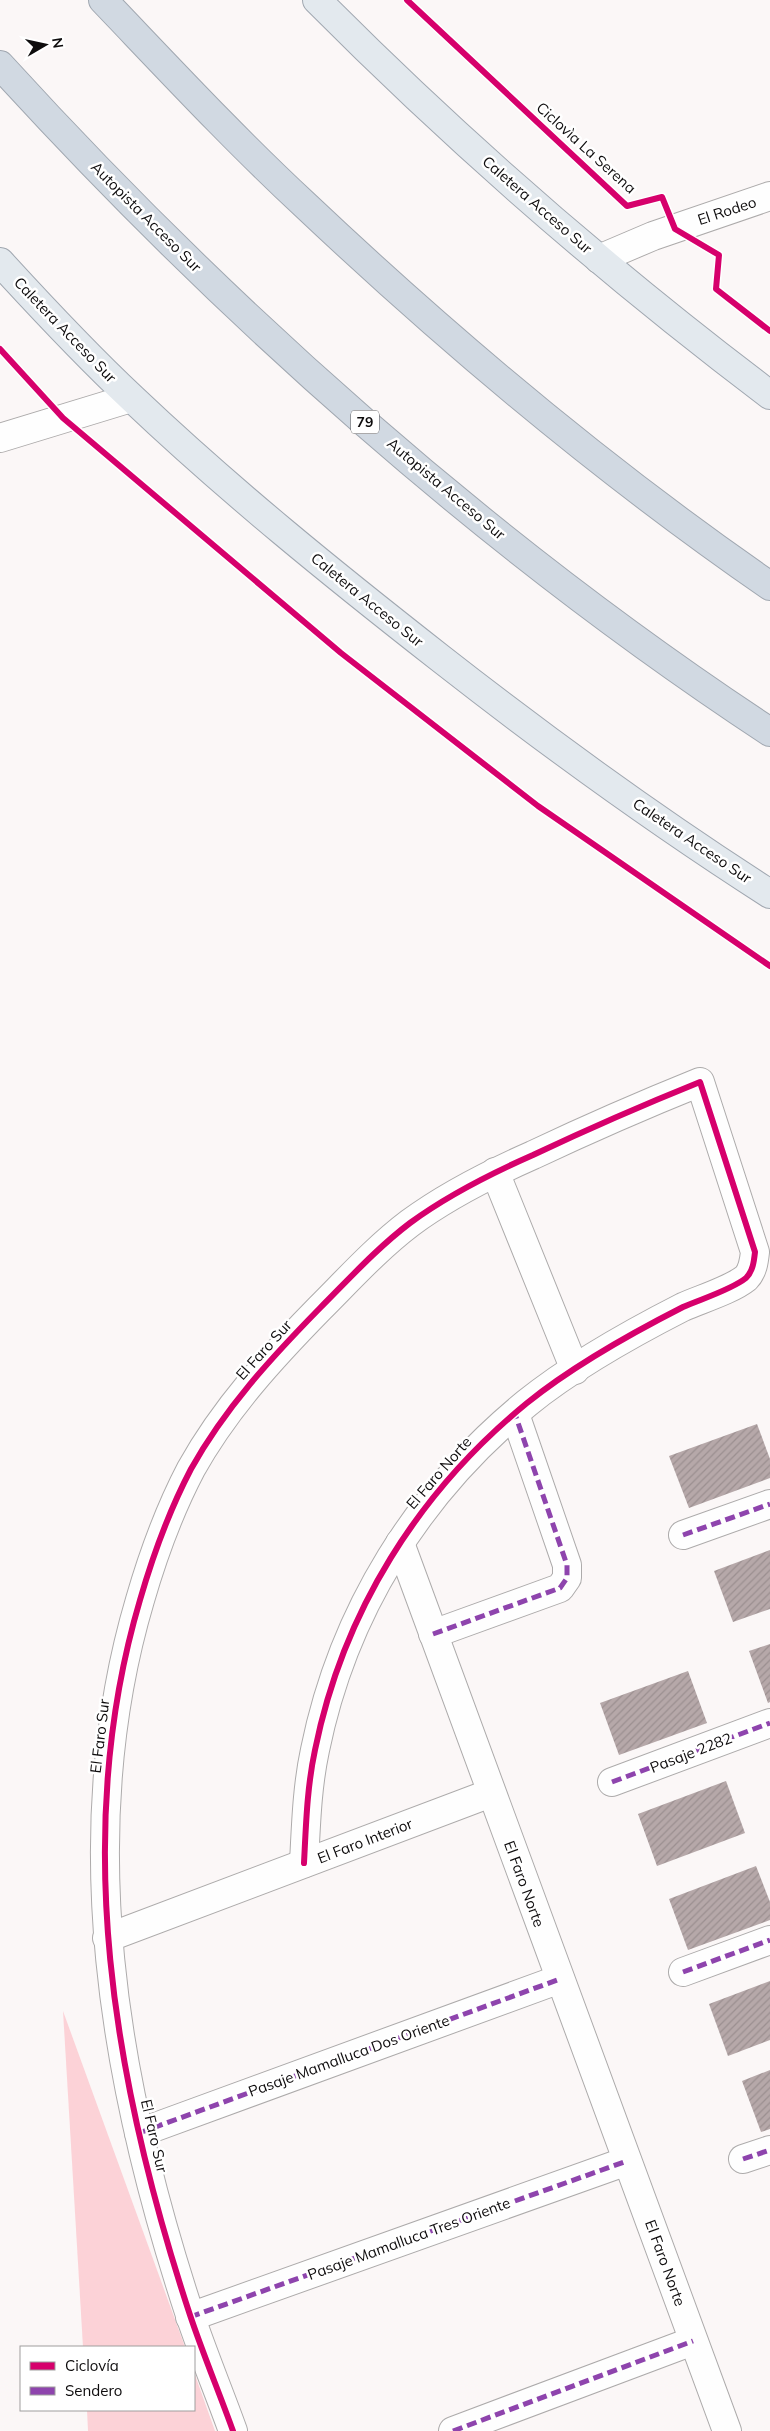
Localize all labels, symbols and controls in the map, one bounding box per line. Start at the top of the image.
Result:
north arrow [20,20,70,70]
text: N [48,36,68,50]
street label: Ciclovìa La Serena [533,98,640,197]
street label: Caletera Acceso Sur [478,152,597,258]
street label: Autopista Acceso Sur [87,157,206,276]
street label: El Rodeo [695,192,759,229]
street label: Caletera Acceso Sur [10,273,121,387]
road number: 79 [351,411,379,434]
street label: Autopista Acceso Sur [383,434,510,544]
street label: Caletera Acceso Sur [307,548,428,651]
street label: Caletera Acceso Sur [629,794,756,888]
street label: El Faro Sur [232,1315,296,1384]
street label: El Faro Norte [402,1432,475,1513]
street label: El Faro Sur [86,1697,114,1774]
street label: Pasaje 2282 [647,1728,735,1777]
street label: El Faro Interior [315,1813,416,1867]
street label: El Faro Norte [500,1838,549,1929]
street label: Pasaje Mamalluca Dos Oriente [246,2010,452,2101]
street label: El Faro Sur [137,2097,172,2175]
street label: Pasaje Mamalluca Tres Oriente [305,2193,513,2284]
street label: El Faro Norte [641,2217,690,2308]
legend [20,2346,195,2411]
text: Ciclovía [65,2356,119,2375]
text: Sendero [65,2381,122,2400]

